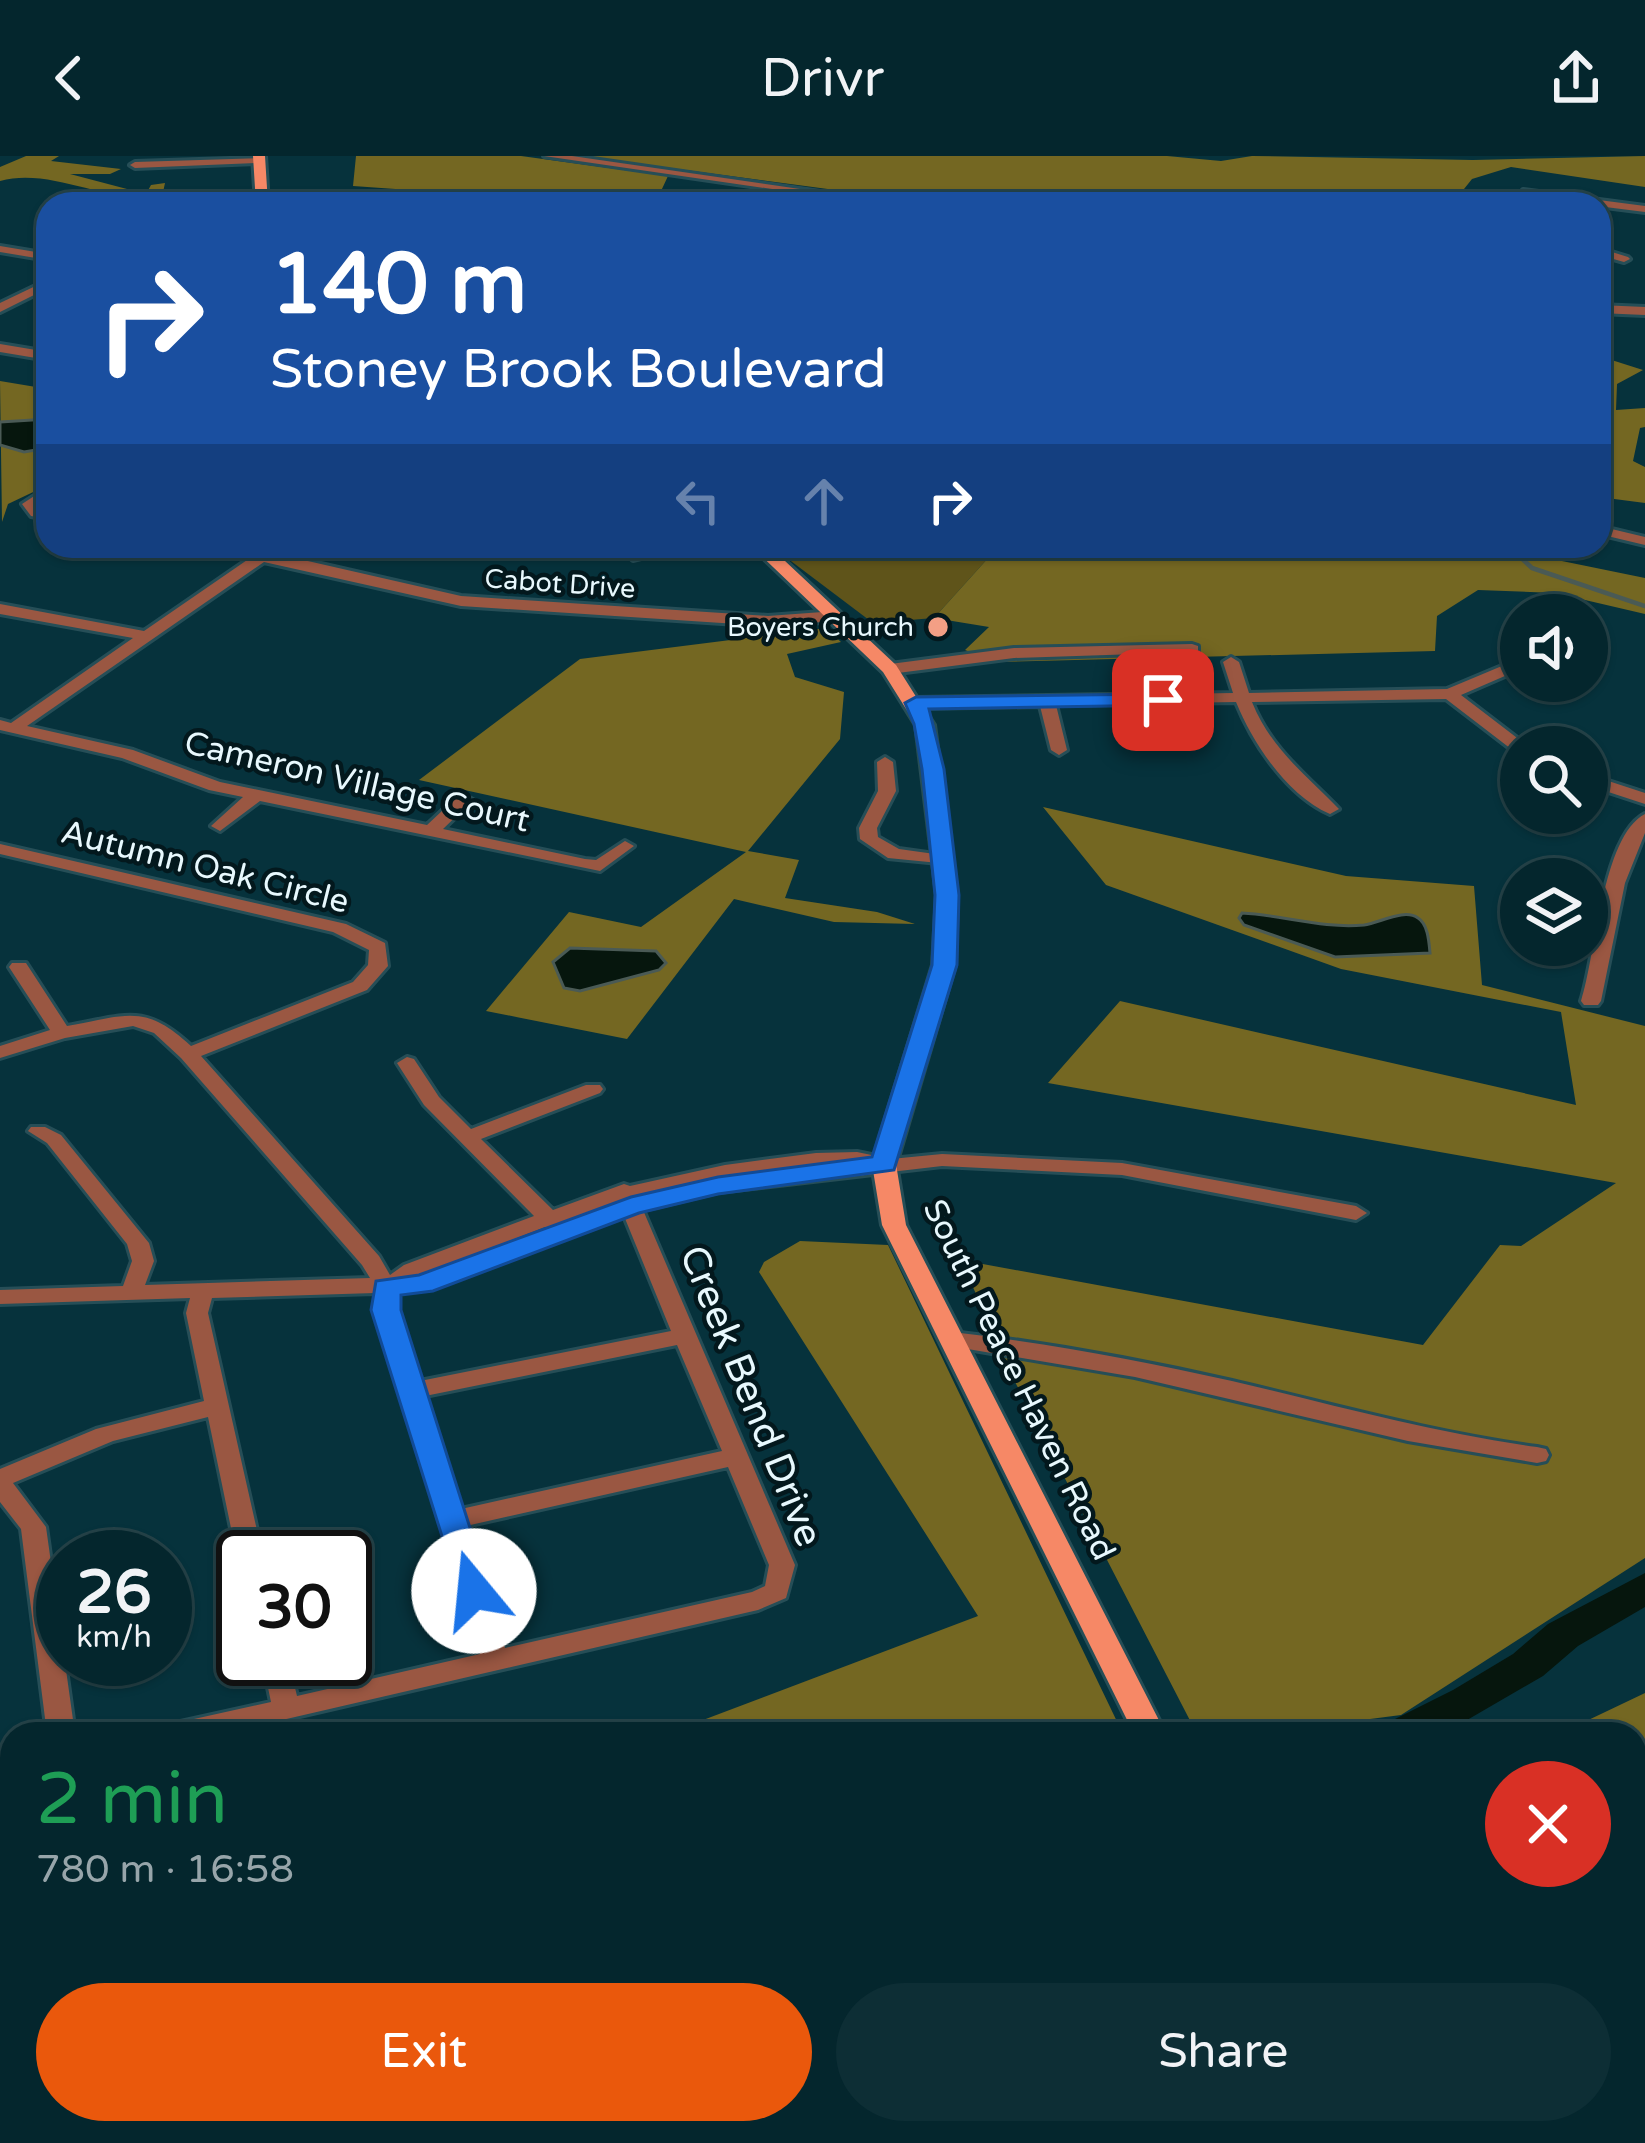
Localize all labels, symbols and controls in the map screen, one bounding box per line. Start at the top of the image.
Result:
icon: back [36,45,102,111]
icon: share [1543,45,1609,111]
text: Drivr [761,46,884,111]
text: 140 m [270,235,527,336]
icon: right [72,240,228,396]
text: Stoney Brook Boulevard [270,337,887,402]
icon: left [665,468,731,534]
icon: ahead [791,468,857,534]
icon: right [917,468,983,534]
street label: Cabot Drive [483,562,637,606]
map controls [1500,594,1608,966]
button: sound [1500,594,1608,702]
place label: Boyers Church [727,611,914,644]
marker: Boyers Church [925,614,951,640]
pin [1112,649,1214,751]
icon: arrive [1130,667,1196,733]
street label: Cameron Village Court [181,723,533,841]
button: search [1500,726,1608,834]
street label: Autumn Oak Circle [57,812,353,922]
button: layers [1500,858,1608,966]
street label: South Peace Haven Road [915,1193,1123,1567]
street label: Creek Bend Drive [669,1239,833,1553]
position arrow [411,1528,537,1654]
speed limit sign: 30 [216,1530,372,1686]
text: 26 [76,1557,152,1629]
text: km/h [76,1619,152,1656]
text: 2 min [36,1757,228,1844]
button: close [1485,1761,1611,1887]
text: 780 m · 16:58 [36,1846,294,1893]
button: Exit [36,1983,812,2121]
button: Share [836,1983,1611,2121]

